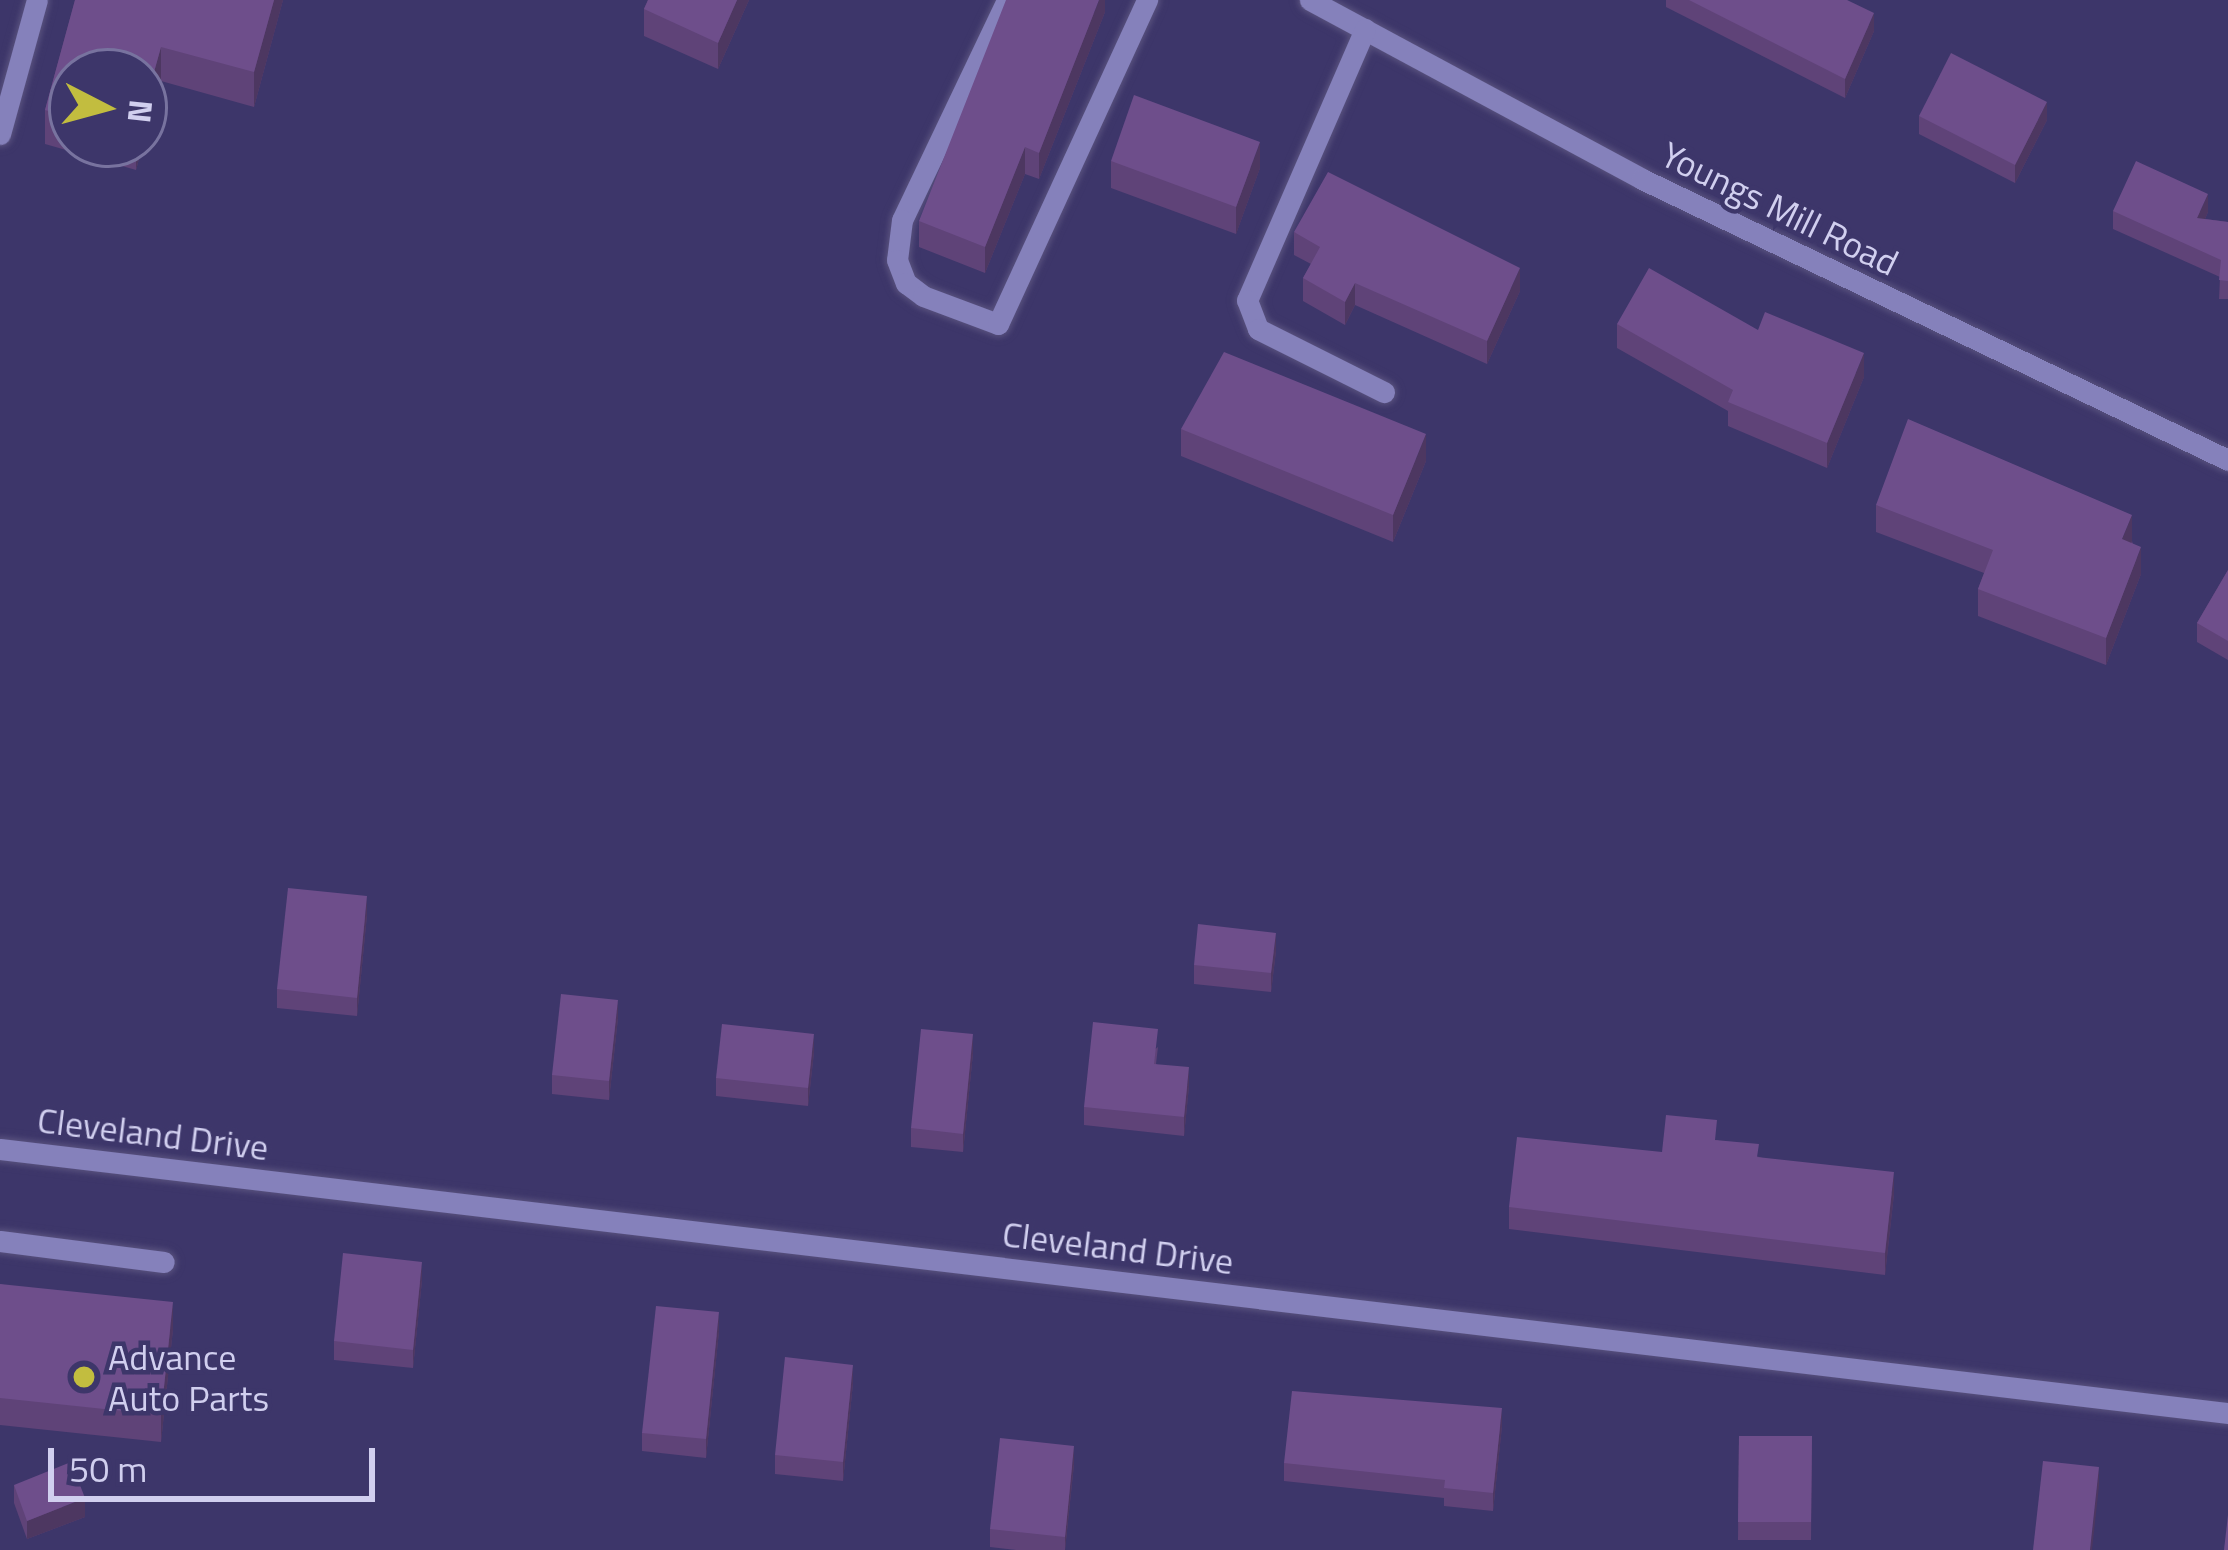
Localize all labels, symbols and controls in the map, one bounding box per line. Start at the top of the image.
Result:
north arrow [48,48,168,168]
text: N [115,97,167,125]
street label: Youngs Mill Road [1655,132,1905,284]
street label: Cleveland Drive [35,1097,271,1169]
street label: Cleveland Drive [1000,1211,1236,1283]
place label: Advance Auto Parts [108,1334,269,1419]
marker: Advance Auto Parts [71,1364,97,1390]
scale bar [54,1424,381,1498]
text: 50 m [69,1441,147,1496]

